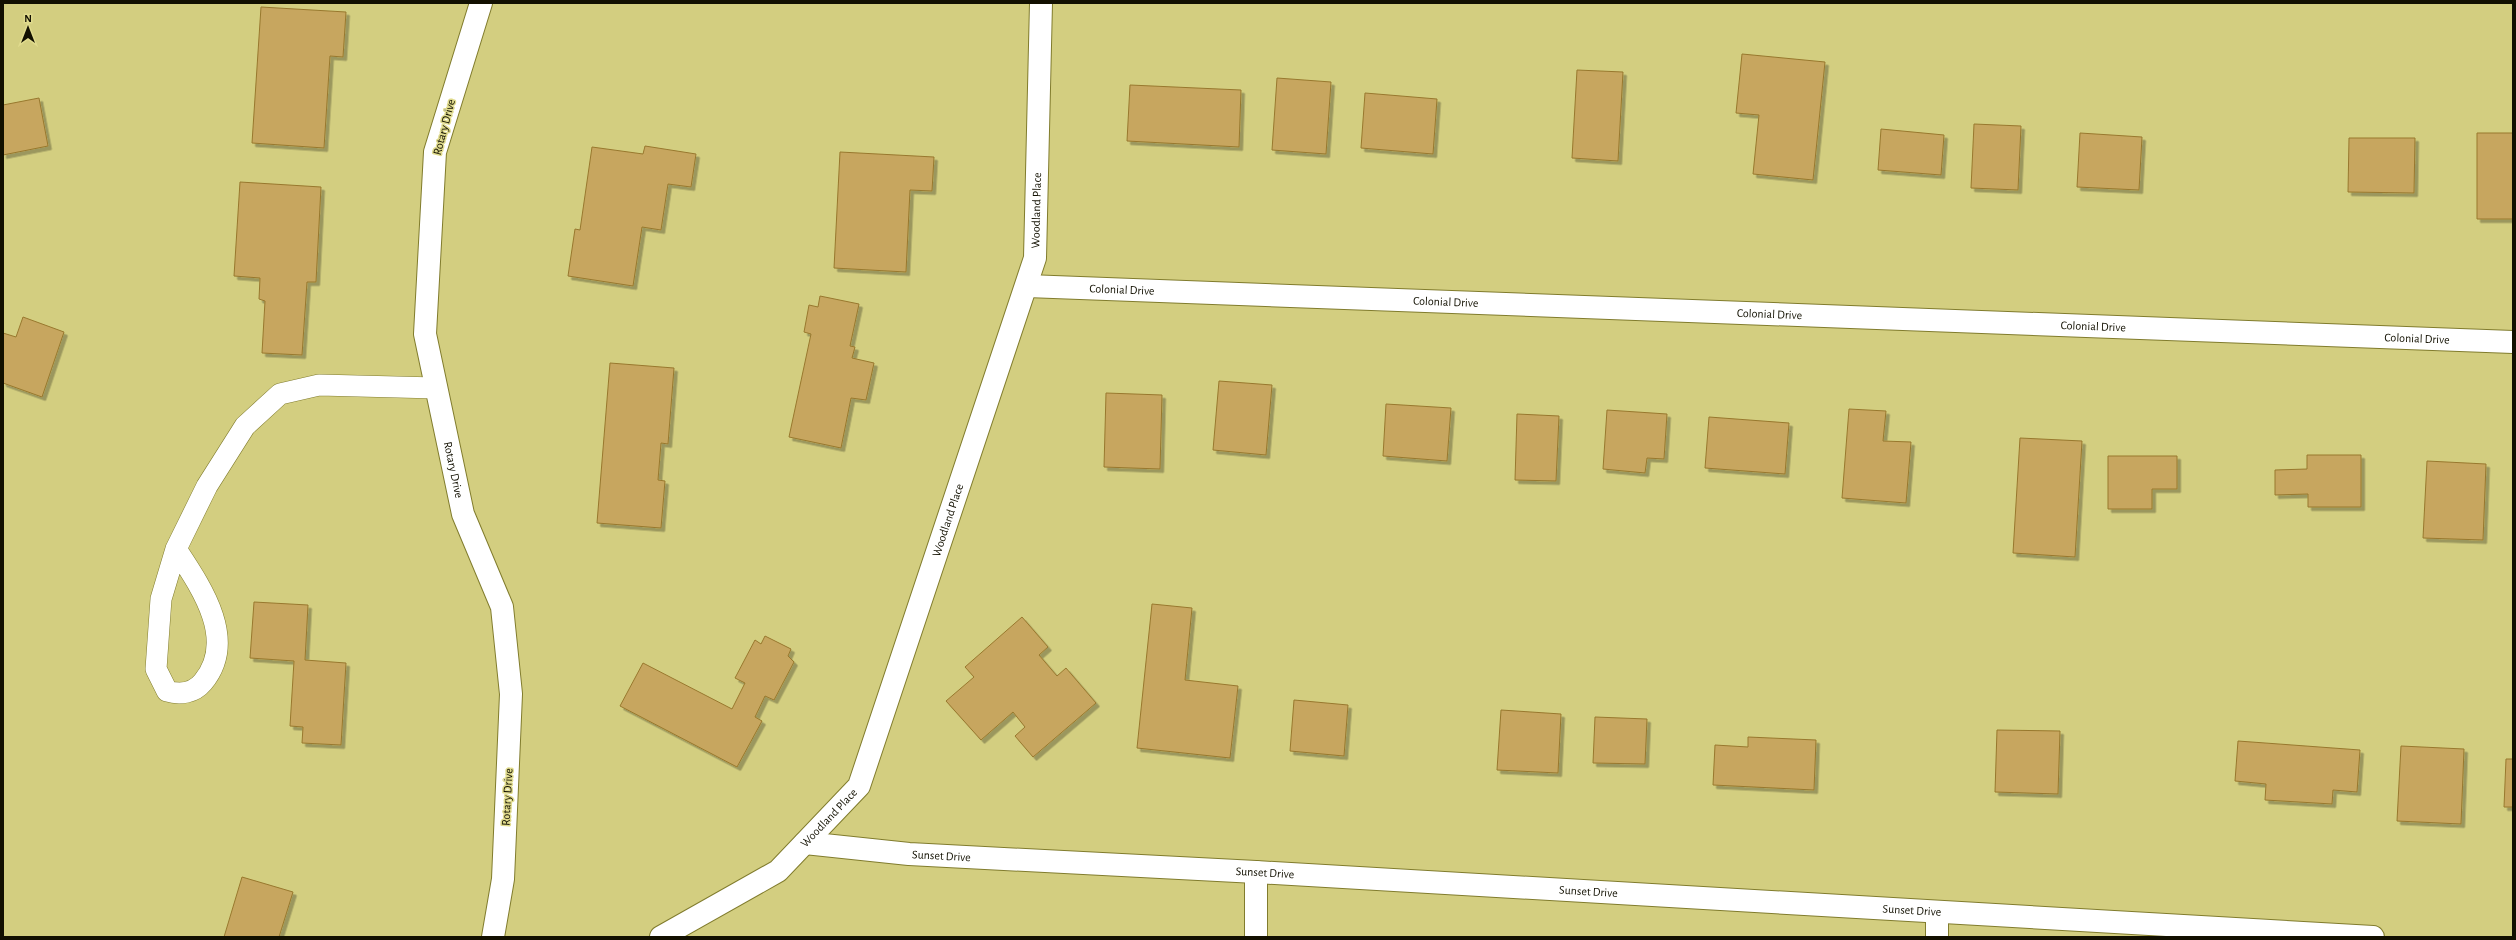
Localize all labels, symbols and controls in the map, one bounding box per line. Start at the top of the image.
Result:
north arrow [8,8,48,48]
text: N [24,13,32,24]
street label: Rotary Drive [431,98,458,157]
street label: Woodland Place [1029,172,1043,248]
street label: Colonial Drive [1089,282,1155,297]
street label: Colonial Drive [1413,295,1479,309]
street label: Colonial Drive [1737,307,1802,321]
street label: Colonial Drive [2060,319,2126,333]
street label: Colonial Drive [2384,331,2450,346]
street label: Rotary Drive [442,440,465,499]
street label: Woodland Place [930,482,965,558]
street label: Rotary Drive [500,768,515,826]
street label: Woodland Place [798,786,859,849]
street label: Sunset Drive [912,848,971,863]
street label: Sunset Drive [1235,865,1295,880]
street label: Sunset Drive [1559,884,1618,899]
street label: Sunset Drive [1882,902,1942,918]

